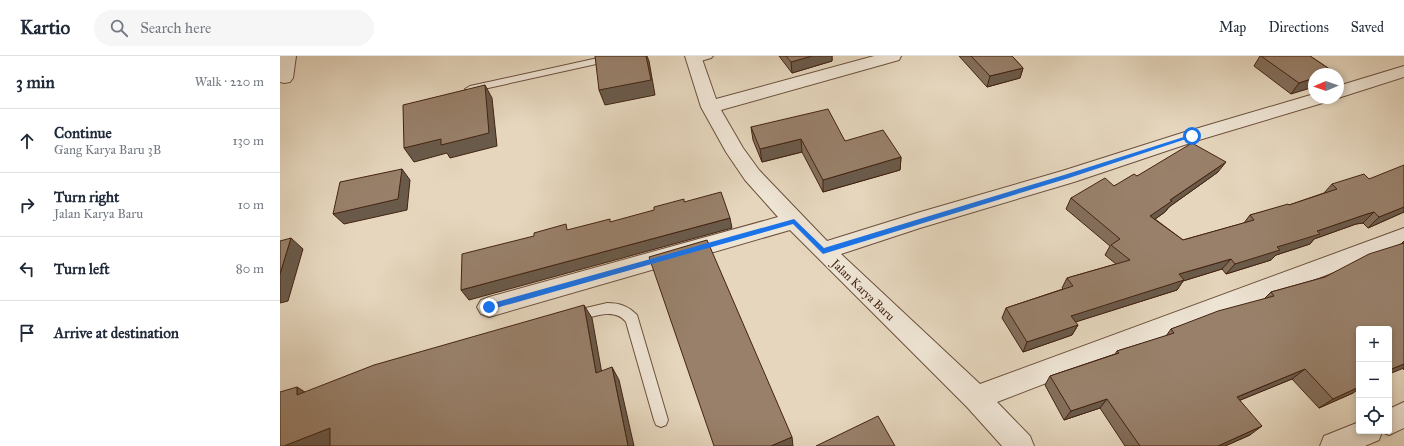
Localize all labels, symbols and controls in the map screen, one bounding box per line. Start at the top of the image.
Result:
search box [94,10,374,46]
text: Kartio [20,16,70,39]
icon: search [108,17,130,39]
text: Search here [140,19,211,37]
text: Map [1219,19,1246,36]
text: Directions [1268,19,1329,36]
text: Saved [1351,19,1384,36]
north arrow [1308,68,1344,104]
text: 3 min [16,72,55,93]
text: Walk · 220 m [195,74,264,90]
text: Continue [54,124,112,142]
route start [1183,127,1201,145]
icon: ahead [16,130,38,152]
text: 130 m [232,133,264,149]
text: Gang Karya Baru 3B [54,142,161,158]
text: Turn right [54,188,119,206]
icon: right [16,194,38,216]
text: 10 m [238,197,264,213]
text: Jalan Karya Baru [54,206,143,222]
street label: Jalan Karya Baru [826,255,898,325]
icon: left [16,258,38,280]
text: Turn left [54,260,110,278]
text: 80 m [236,261,264,277]
route end [480,298,498,316]
icon: arrive [16,322,38,344]
text: Arrive at destination [54,324,179,342]
map controls [1356,326,1392,434]
button: + [1356,326,1392,362]
button: − [1356,362,1392,398]
button: locate [1356,398,1392,434]

